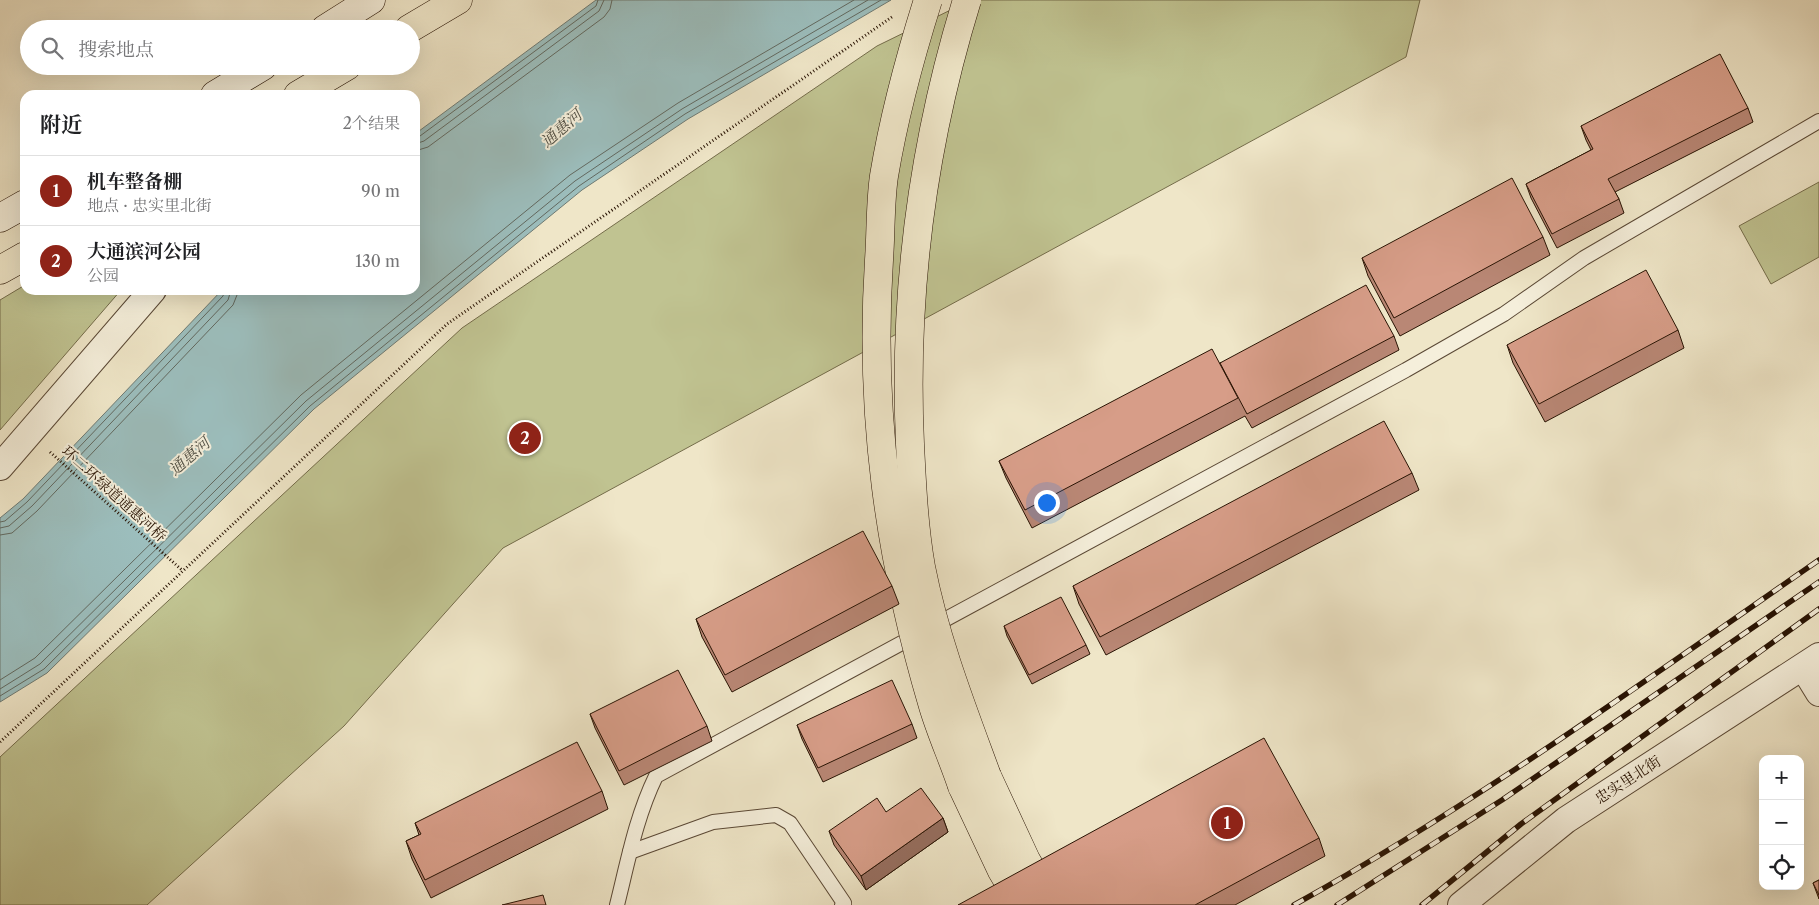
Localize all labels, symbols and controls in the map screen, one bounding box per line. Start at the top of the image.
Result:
search box [20,20,420,75]
icon: search [38,34,66,62]
text: 搜索地点 [78,38,154,61]
water label: 通惠河 [536,103,588,151]
text: 附近 [40,112,82,137]
text: 2个结果 [343,113,400,133]
text: 机车整备棚 [87,170,182,193]
text: 1 [52,181,60,201]
text: 90 m [361,181,400,201]
text: 地点 · 忠实里北街 [87,195,212,215]
text: 大通滨河公园 [87,240,201,263]
text: 2 [51,251,61,271]
text: 130 m [355,251,400,271]
text: 公园 [87,265,119,285]
pin: 2 [509,419,541,457]
water label: 通惠河 [164,431,216,479]
street label: 环二环绿道通惠河桥 [58,441,171,546]
your location [1034,490,1060,516]
street label: 忠实里北街 [1591,751,1664,808]
map controls [1759,755,1804,890]
button: + [1759,755,1804,800]
button: − [1759,800,1804,845]
pin: 1 [1211,804,1243,842]
button: locate [1759,845,1804,890]

